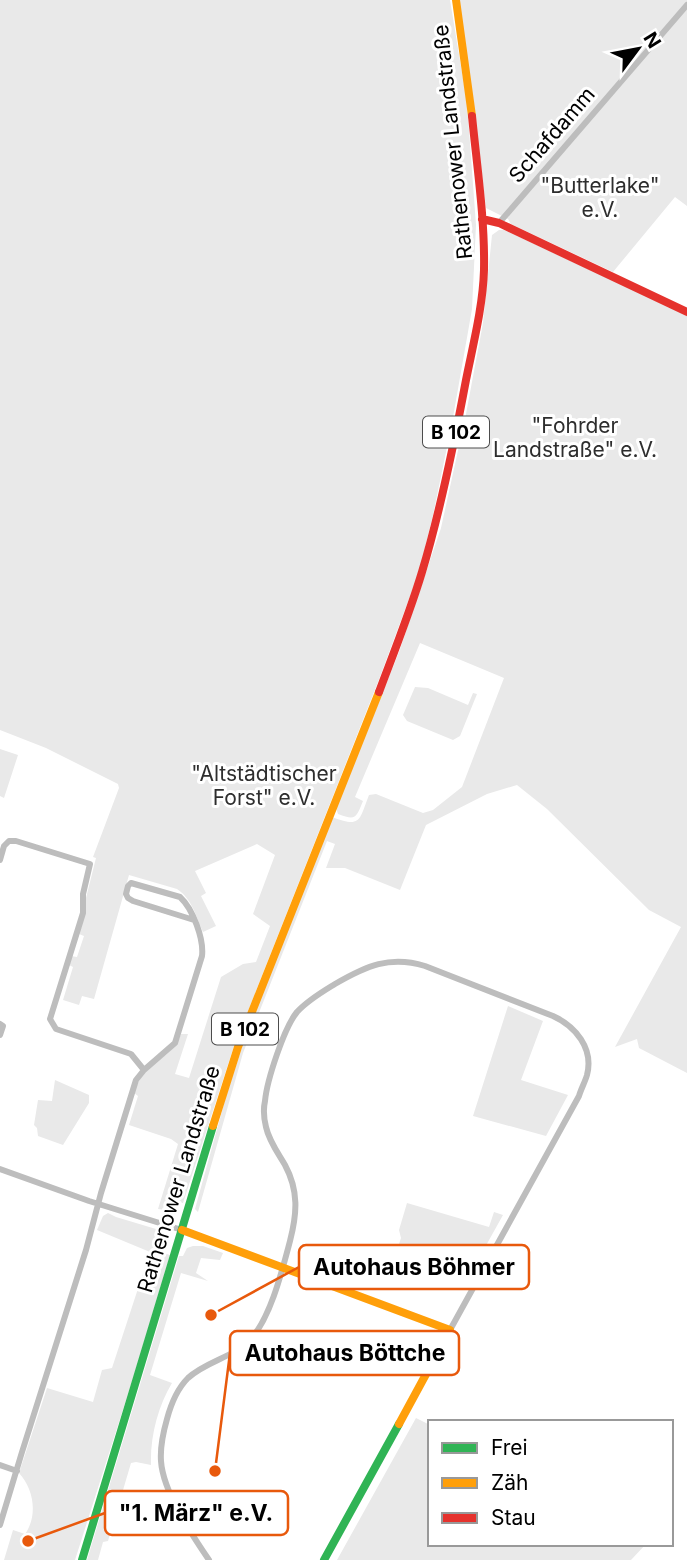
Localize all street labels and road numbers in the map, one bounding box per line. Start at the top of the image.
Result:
street label: Rathenower Landstraße [428,23,477,261]
street label: Schafdamm [503,82,600,188]
road number: B 102 [423,416,489,448]
road number: B 102 [212,1014,278,1044]
street label: Rathenower Landstraße [132,1062,225,1295]

